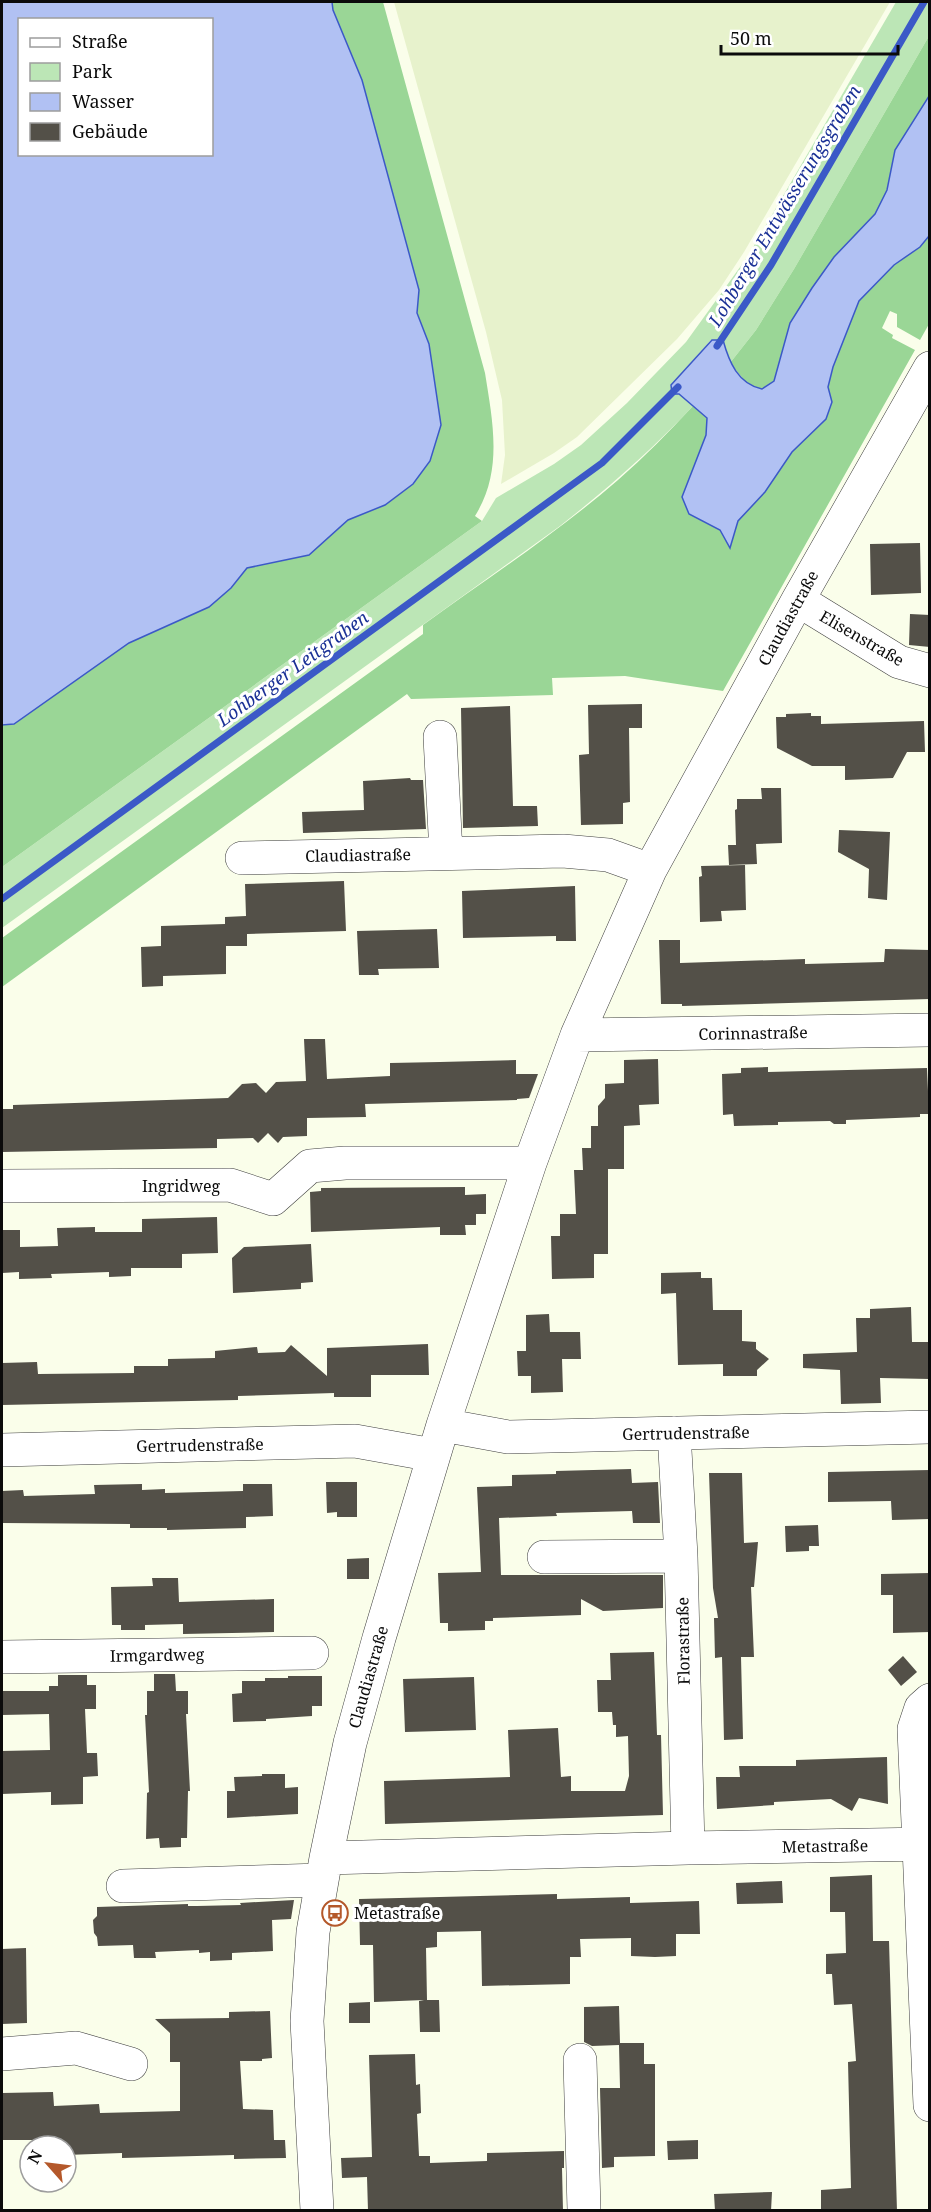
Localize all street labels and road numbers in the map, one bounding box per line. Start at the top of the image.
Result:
street label: Claudiastraße [753,566,823,670]
street label: Elisenstraße [816,605,908,671]
street label: Claudiastraße [305,843,411,867]
street label: Corinnastraße [698,1021,808,1045]
street label: Ingridweg [142,1175,221,1197]
street label: Gertrudenstraße [622,1421,750,1445]
street label: Gertrudenstraße [136,1433,264,1457]
street label: Florastraße [671,1597,695,1685]
street label: Claudiastraße [343,1623,393,1731]
street label: Irmgardweg [110,1643,205,1667]
street label: Metastraße [782,1834,868,1858]

